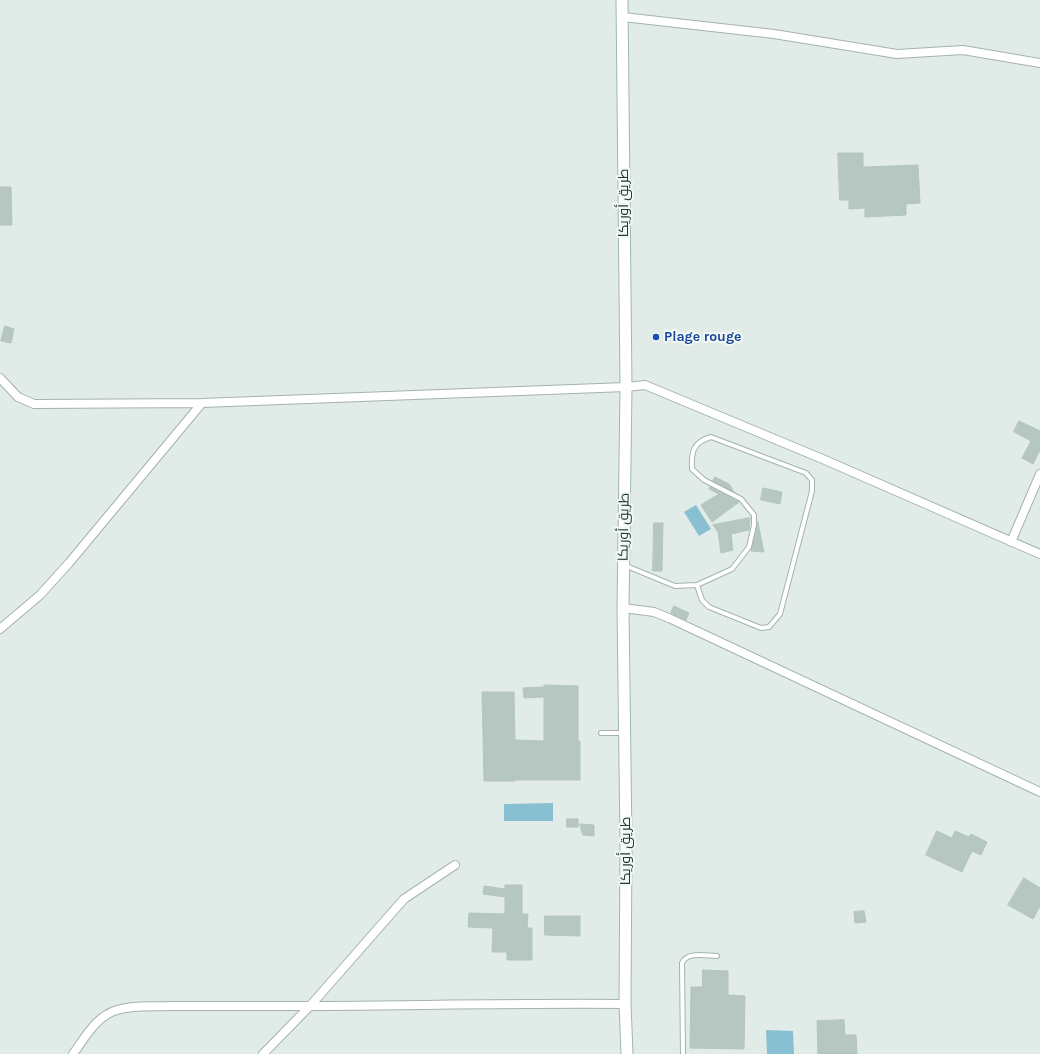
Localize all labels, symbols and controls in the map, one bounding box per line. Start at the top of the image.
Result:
street label: طريق أوريكا [616,169,632,237]
place label: Plage rouge [664,329,741,345]
marker: Plage rouge [651,332,661,342]
street label: طريق أوريكا [615,493,633,561]
street label: طريق أوريكا [618,817,634,885]

